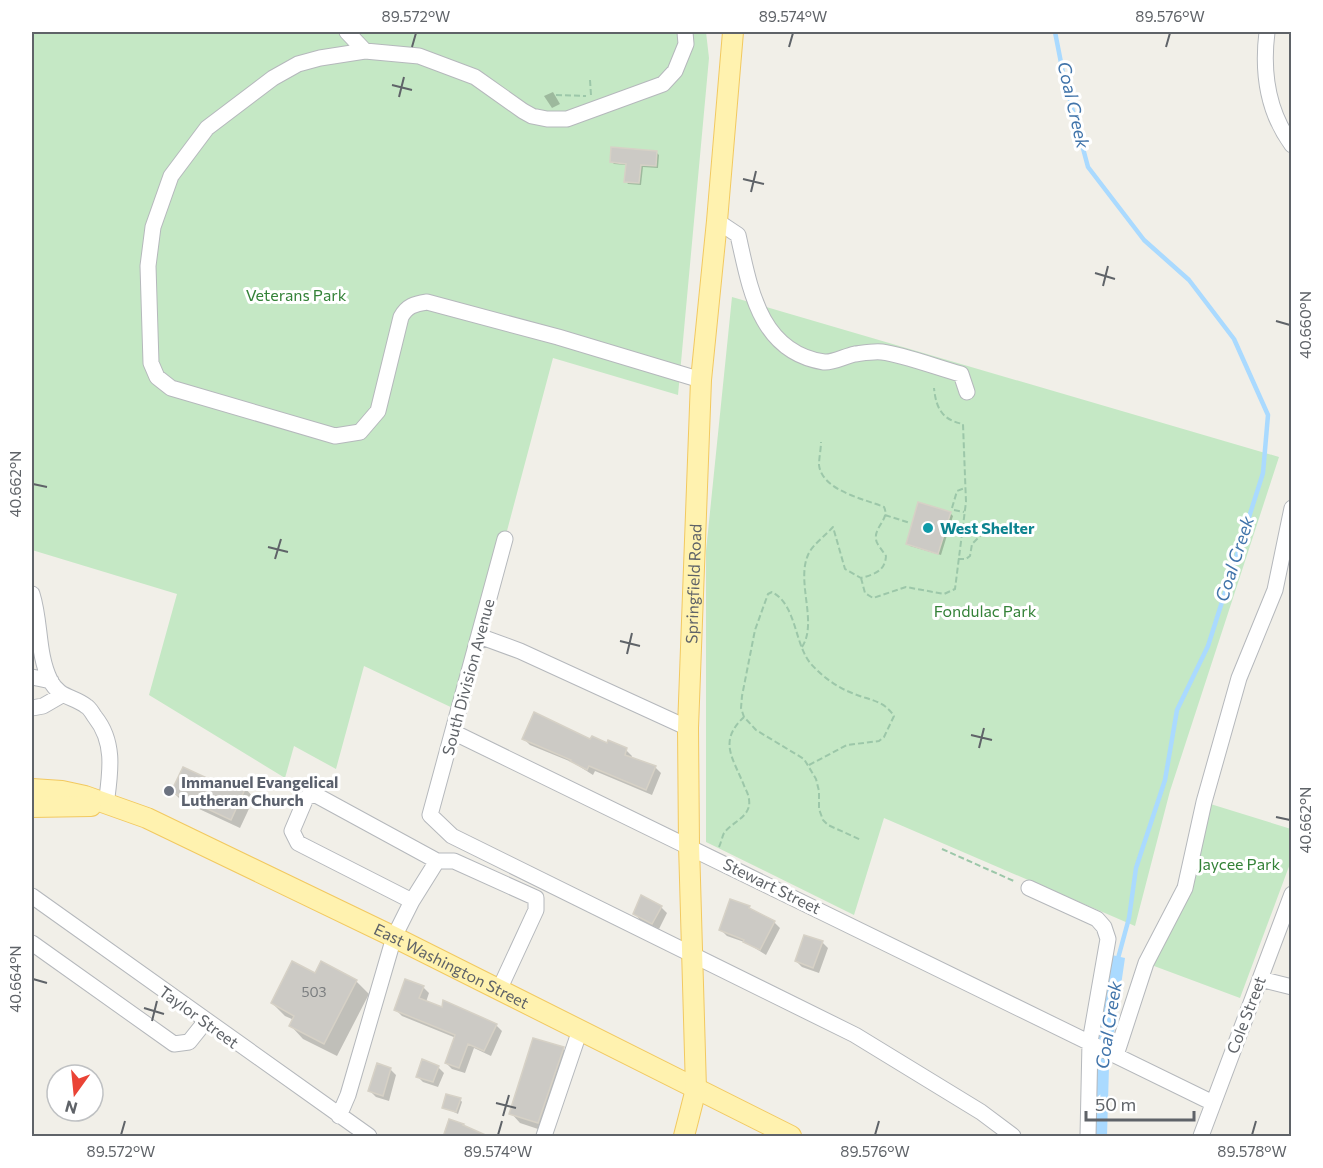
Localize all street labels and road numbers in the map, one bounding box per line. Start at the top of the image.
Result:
street label: Springfield Road [681,523,705,644]
street label: South Division Avenue [437,596,498,757]
street label: Stewart Street [720,854,824,918]
street label: East Washington Street [371,919,533,1012]
street label: Cole Street [1222,973,1269,1056]
street label: Taylor Street [156,981,243,1052]

